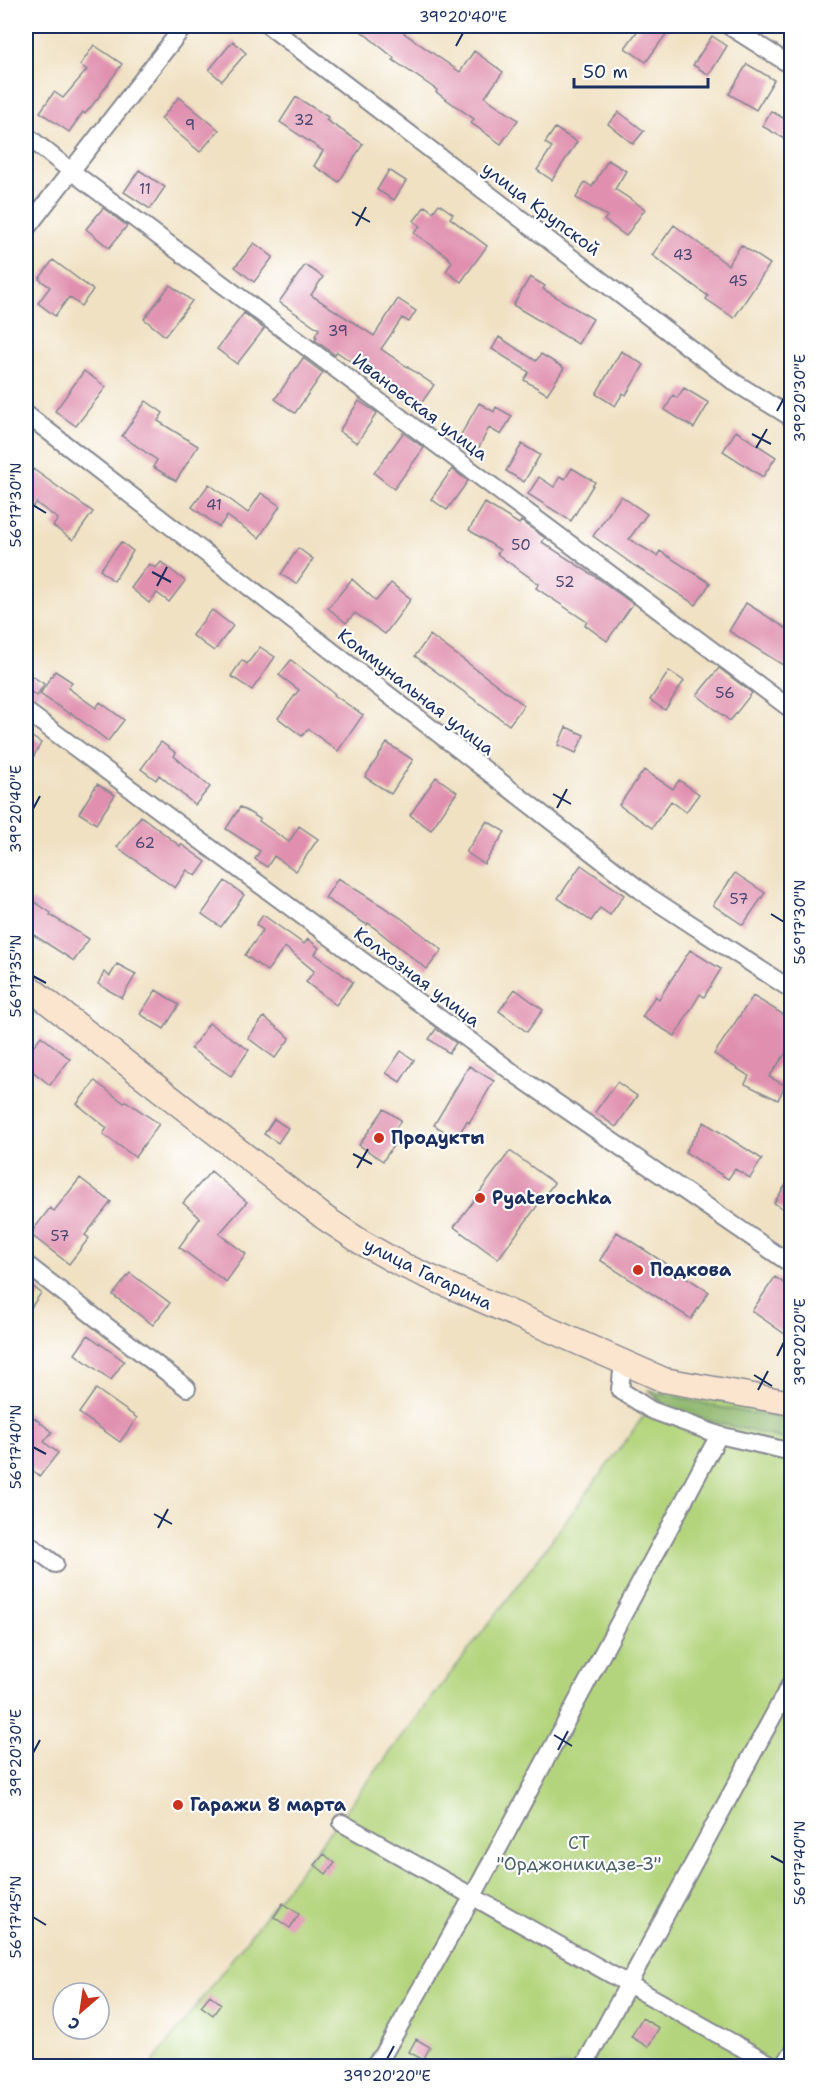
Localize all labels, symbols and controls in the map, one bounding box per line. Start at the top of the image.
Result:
text: 39°20'40"E [419,7,507,27]
scale bar [574,51,708,89]
text: 50 m [583,60,628,84]
house number: 32 [294,110,314,130]
house number: 9 [185,115,195,135]
street label: улица Крупской [477,157,605,262]
house number: 11 [139,179,151,199]
house number: 43 [673,245,693,265]
house number: 45 [728,271,748,291]
house number: 39 [328,321,348,341]
street label: Ивановская улица [347,348,493,466]
text: 39°20'30"E [790,354,810,442]
text: 56°17'30"N [6,463,26,547]
house number: 41 [206,495,222,515]
house number: 50 [511,535,531,555]
house number: 52 [556,572,574,592]
street label: Коммунальная улица [333,623,499,761]
house number: 56 [715,683,735,703]
text: 39°20'40"E [6,765,26,853]
house number: 62 [135,833,155,853]
text: 56°17'30"N [790,880,810,964]
house number: 57 [730,889,748,909]
street label: Колхозная улица [349,922,485,1032]
text: 56°17'35"N [6,934,26,1018]
place label: Продукты [391,1126,485,1150]
marker: Продукты [372,1131,386,1145]
place label: Pyaterochka [492,1186,612,1210]
marker: Pyaterochka [473,1191,487,1205]
house number: 57 [51,1226,69,1246]
street label: улица Гагарина [360,1233,496,1315]
place label: Подкова [650,1258,732,1282]
marker: Подкова [631,1263,645,1277]
text: 39°20'20"E [790,1298,810,1386]
text: 56°17'40"N [6,1405,26,1489]
text: 39°20'30"E [6,1709,26,1797]
place label: Гаражи 8 марта [190,1793,347,1817]
marker: Гаражи 8 марта [171,1798,185,1812]
text: 56°17'40"N [790,1821,810,1905]
park label: СТ "Орджоникидзе-3" [497,1831,661,1876]
text: 56°17'45"N [6,1876,26,1958]
north arrow [51,1981,111,2041]
text: С [64,2012,83,2035]
text: 39°20'20"E [343,2066,431,2086]

